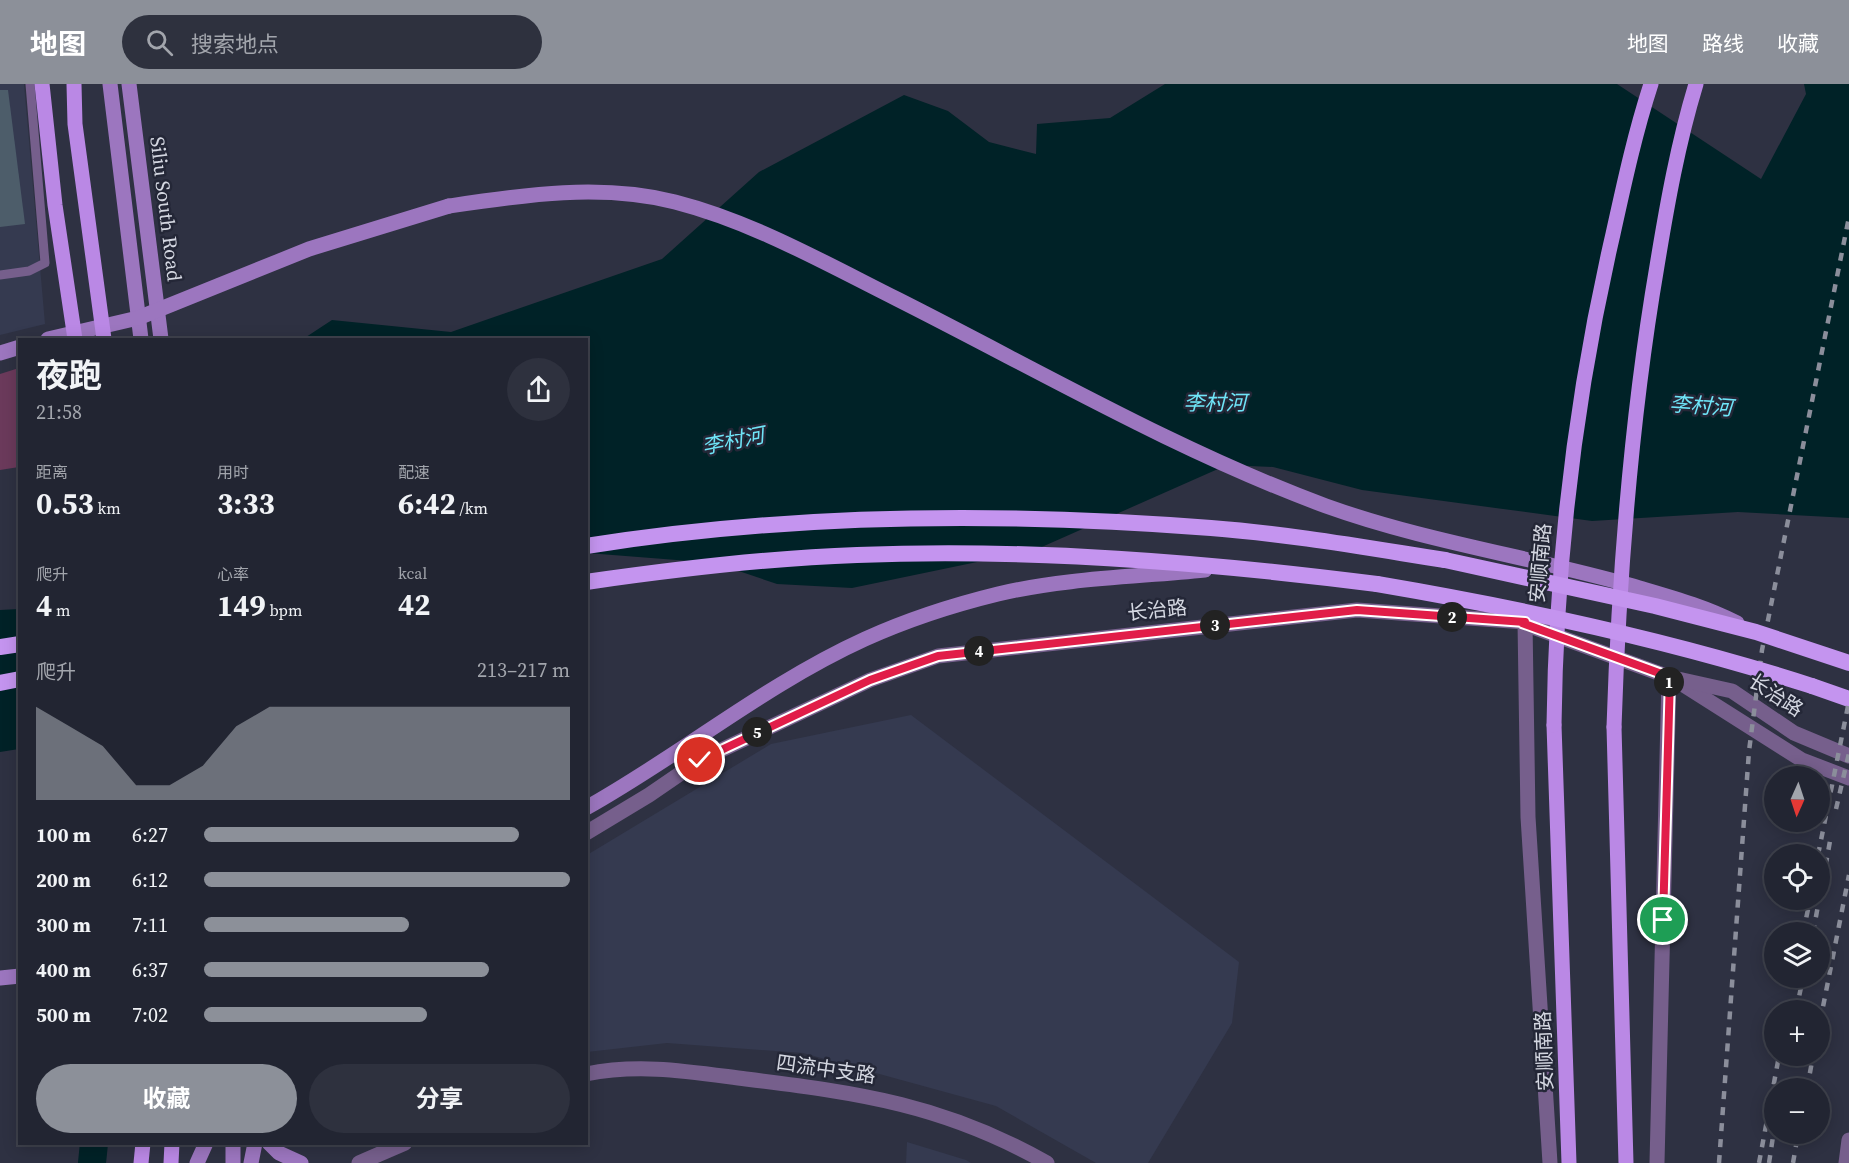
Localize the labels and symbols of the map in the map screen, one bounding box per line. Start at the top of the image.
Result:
street label: Siliu South Road [143,135,189,284]
water label: 李村河 [1184,388,1250,417]
water label: 李村河 [1669,389,1737,422]
water label: 李村河 [699,420,771,461]
street label: 安顺南路 [1523,522,1557,604]
street label: 长治路 [1126,593,1188,627]
pin: 2 [1437,602,1467,632]
pin: 3 [1200,610,1230,640]
pin: 4 [964,636,994,666]
pin: 1 [1654,667,1684,697]
street label: 长治路 [1743,667,1809,723]
pin: 5 [742,717,772,747]
pin [674,734,725,785]
north arrow [1764,766,1830,832]
pin [1637,894,1688,945]
street label: 安顺南路 [1529,1011,1559,1091]
street label: 四流中支路 [775,1048,877,1090]

